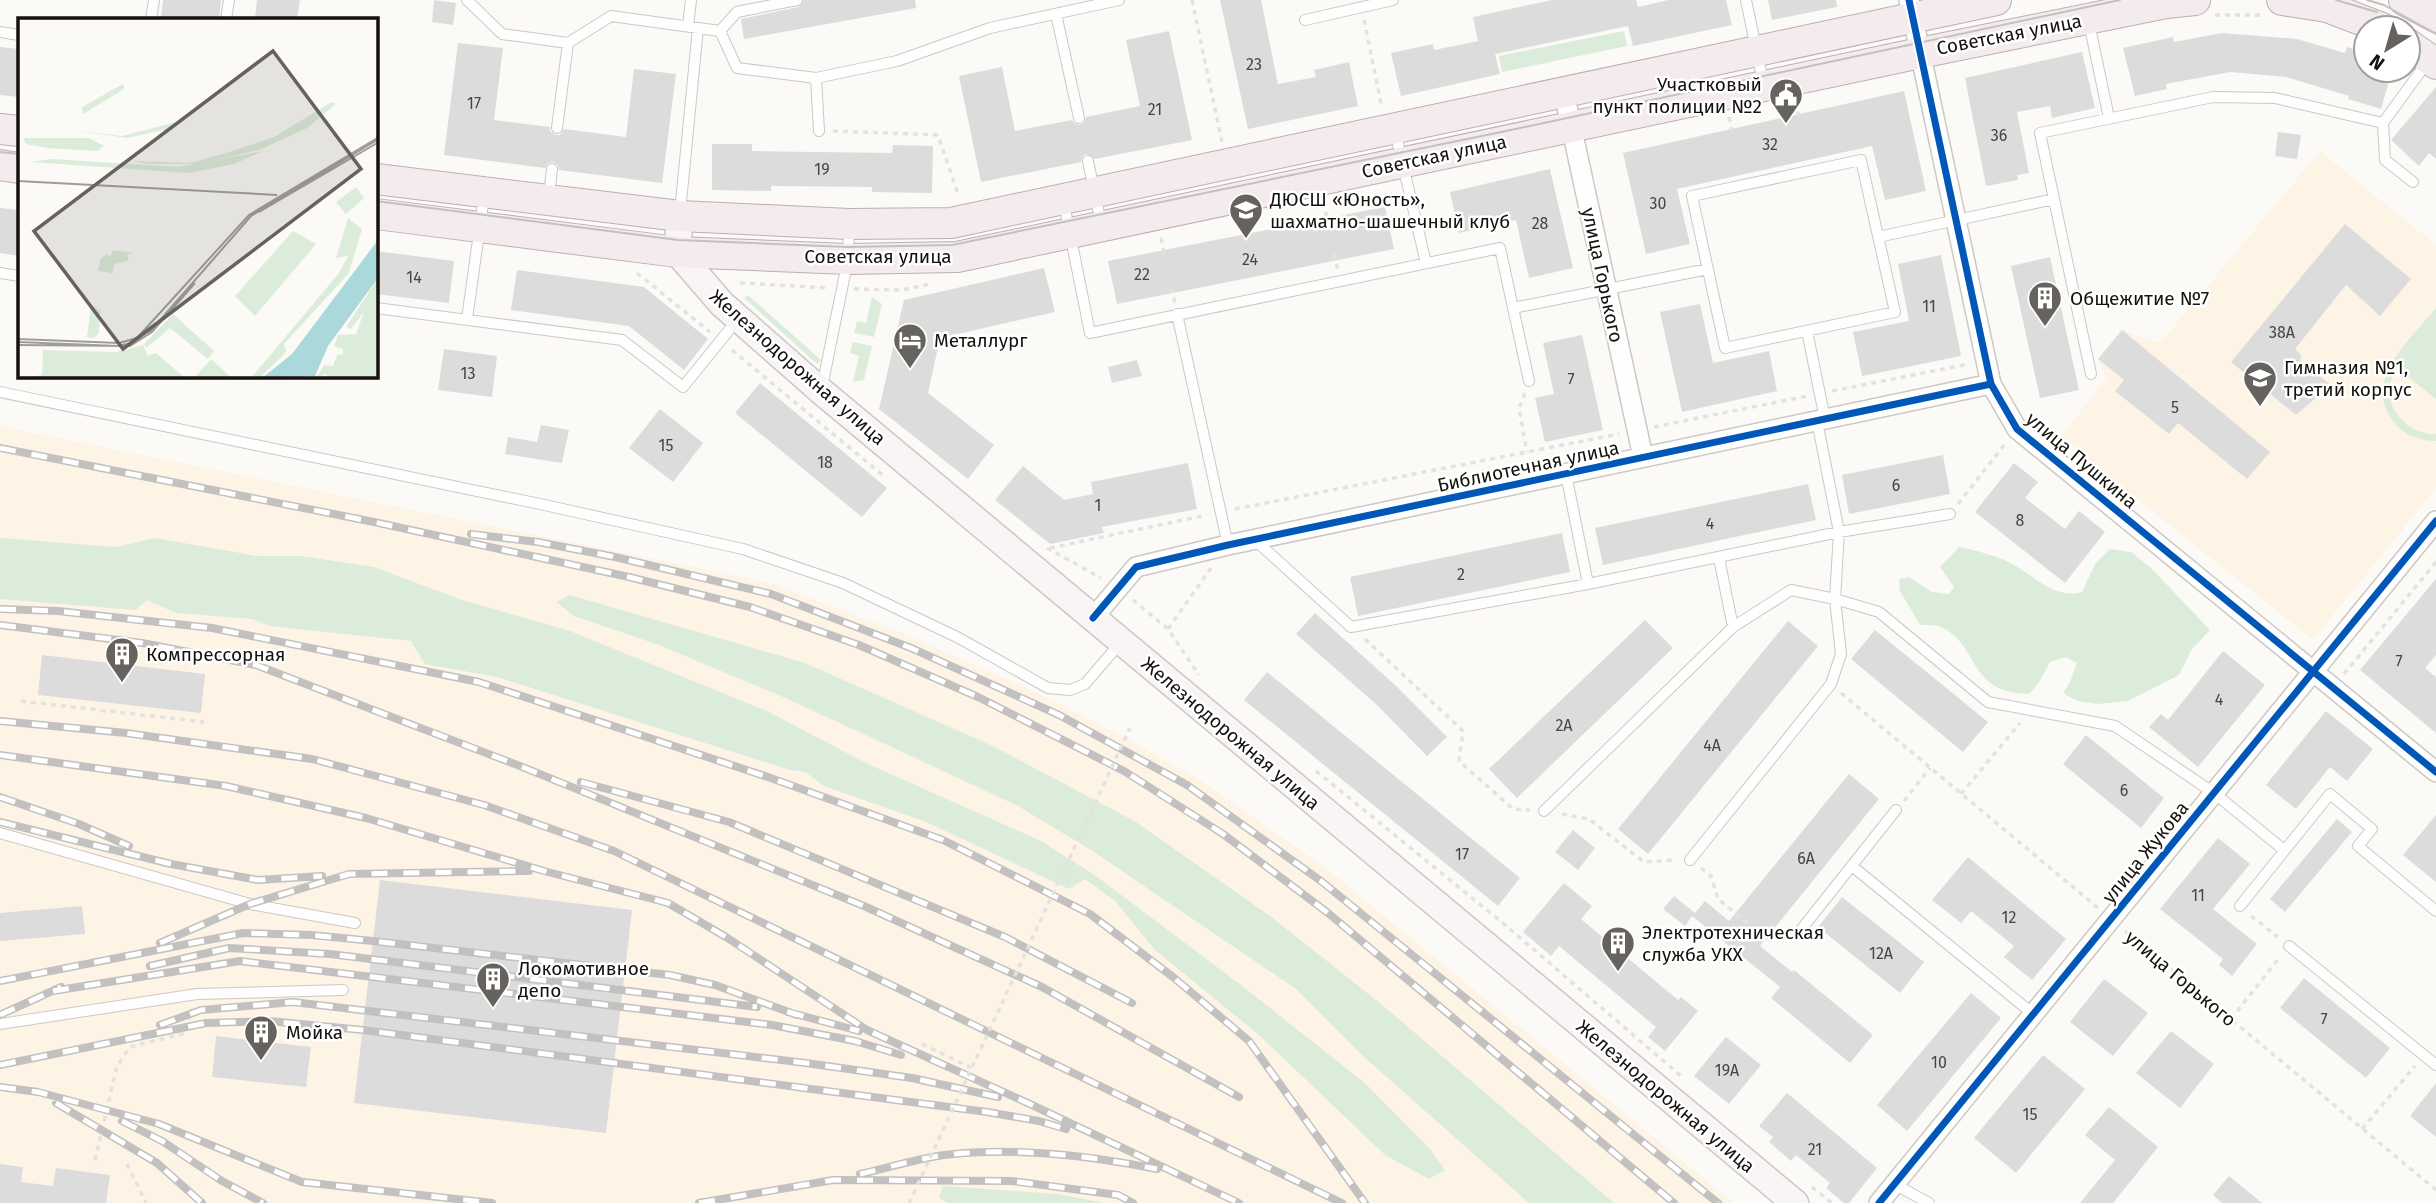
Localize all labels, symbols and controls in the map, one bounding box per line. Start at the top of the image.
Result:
street label: Советская улица [1935,9,2084,60]
north arrow [2352,14,2422,84]
inset map [18,18,378,378]
text: N [2365,49,2389,75]
house number: 23 [1246,55,1262,74]
place label: Участковый пункт полиции №2 [1593,73,1762,118]
public building icon: Участковый пункт полиции №2 [1767,76,1805,125]
house number: 17 [467,94,481,113]
house number: 21 [1148,100,1162,119]
house number: 36 [1991,126,2007,145]
street label: Советская улица [1360,130,1509,183]
house number: 32 [1762,135,1778,154]
house number: 19 [814,160,830,179]
place label: ДЮСШ «Юность», шахматно-шашечный клуб [1269,188,1510,233]
school or university icon: ДЮСШ «Юность», шахматно-шашечный клуб [1227,191,1265,240]
house number: 30 [1650,194,1667,213]
street label: улица Горького [1577,205,1628,345]
house number: 28 [1532,214,1549,233]
street label: Советская улица [804,245,952,268]
house number: 24 [1242,250,1258,269]
house number: 22 [1134,265,1150,284]
house number: 14 [406,268,422,287]
building icon: Общежитие №7 [2026,279,2064,328]
street label: Железнодорожная улица [705,285,890,450]
place label: Общежитие №7 [2070,287,2209,310]
house number: 11 [1922,297,1936,316]
hotel icon: Металлург [891,321,929,370]
house number: 38А [2269,323,2296,342]
place label: Металлург [934,329,1028,352]
place label: Гимназия №1, третий корпус [2284,356,2412,401]
school or university icon: Гимназия №1, третий корпус [2241,359,2279,408]
house number: 13 [461,364,475,383]
house number: 7 [1567,370,1575,389]
house number: 5 [2171,398,2179,417]
street label: улица Пушкина [2021,407,2142,514]
house number: 15 [659,436,673,455]
street label: Библиотечная улица [1435,436,1621,497]
house number: 18 [817,453,833,472]
house number: 6 [1892,476,1900,495]
house number: 1 [1095,496,1101,515]
house number: 8 [2016,511,2025,530]
house number: 4 [1706,514,1715,533]
house number: 2 [1457,565,1465,584]
building icon: Компрессорная [103,635,141,684]
place label: Компрессорная [146,643,285,666]
street label: Железнодорожная улица [1137,652,1324,815]
house number: 7 [2395,652,2403,671]
house number: 4 [2215,690,2224,709]
house number: 2А [1555,716,1573,735]
house number: 4А [1703,736,1722,755]
house number: 6 [2120,781,2128,800]
street label: улица Жукова [2097,797,2193,908]
house number: 17 [1455,845,1469,864]
house number: 6А [1797,849,1816,868]
house number: 11 [2191,886,2205,905]
house number: 12 [2002,908,2016,927]
place label: Электротехническая служба УКХ [1642,921,1824,966]
building icon: Электротехническая служба УКХ [1599,924,1637,973]
street label: улица Горького [2121,925,2241,1031]
house number: 12А [1869,944,1894,963]
place label: Локомотивное депо [518,957,649,1002]
building icon: Локомотивное депо [474,960,512,1009]
house number: 7 [2320,1010,2328,1029]
building icon: Мойка [242,1013,280,1062]
street label: Железнодорожная улица [1572,1015,1759,1178]
place label: Мойка [286,1021,343,1044]
house number: 10 [1931,1053,1947,1072]
house number: 19А [1715,1061,1740,1080]
house number: 15 [2023,1105,2037,1124]
house number: 21 [1808,1140,1822,1159]

